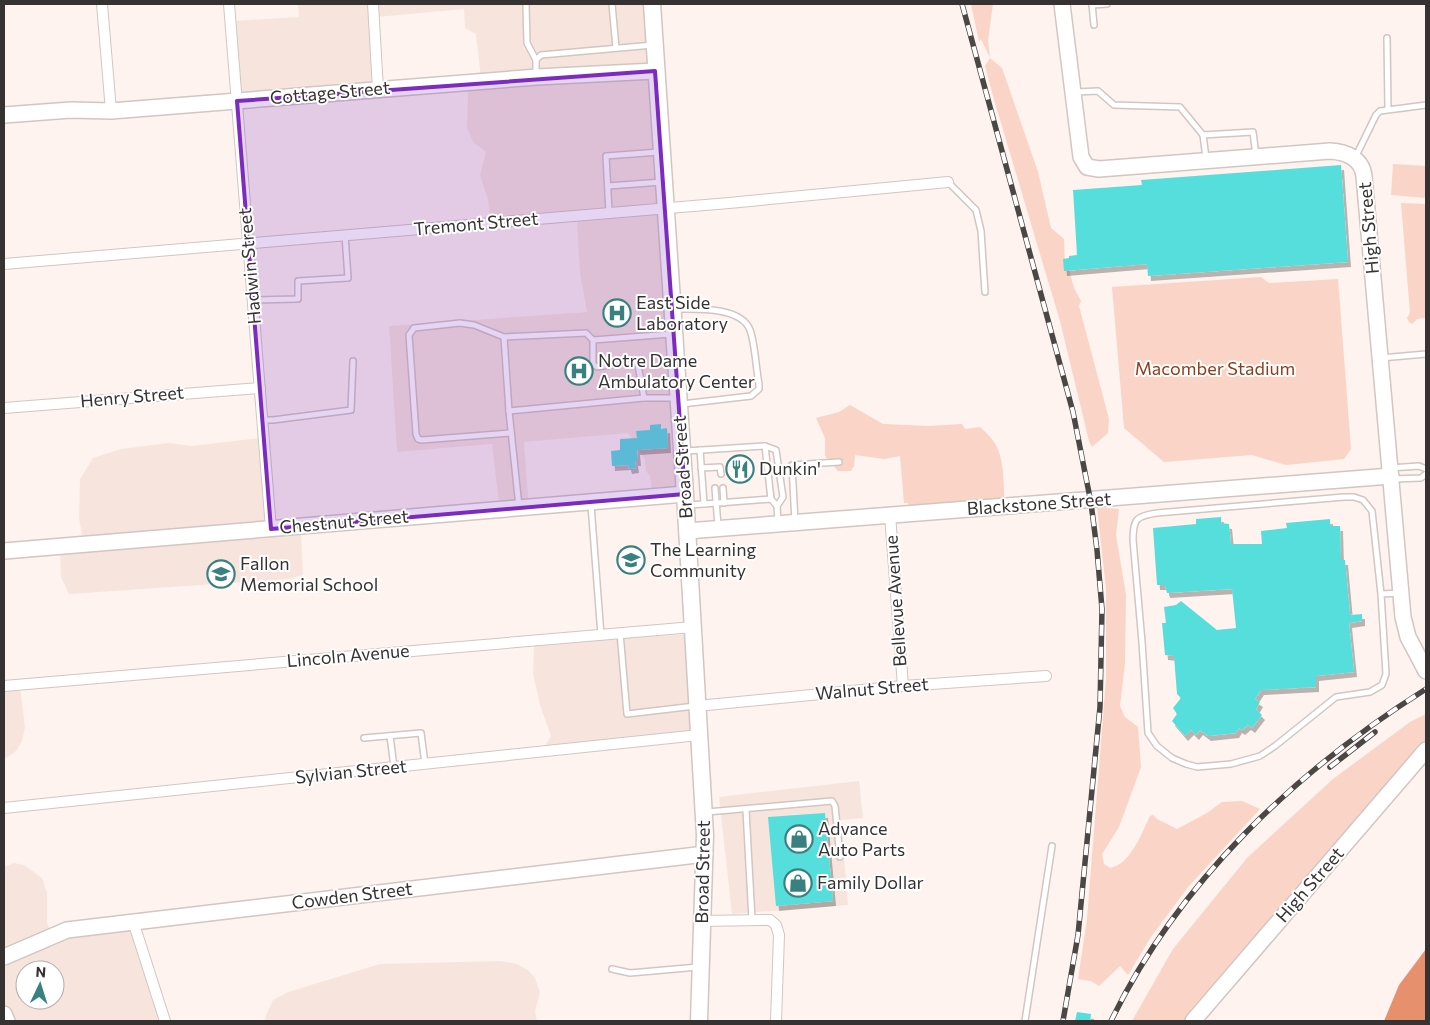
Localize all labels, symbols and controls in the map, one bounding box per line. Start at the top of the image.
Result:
street label: Cottage Street [269,76,391,108]
street label: High Street [1353,181,1383,275]
street label: Hadwin Street [233,207,265,325]
street label: Tremont Street [413,207,539,239]
place label: East Side Laboratory [636,291,728,334]
hospital icon: East Side Laboratory [602,298,632,328]
place label: Notre Dame Ambulatory Center [598,349,755,392]
hospital icon: Notre Dame Ambulatory Center [564,356,594,386]
park label: Macomber Stadium [1135,357,1295,379]
street label: Henry Street [79,381,185,412]
street label: Broad Street [667,415,697,519]
restaurant icon: Dunkin' [725,454,755,484]
place label: Dunkin' [759,457,821,479]
street label: Blackstone Street [966,487,1112,519]
street label: Chestnut Street [278,504,409,538]
street label: Bellevue Avenue [879,535,911,668]
place label: The Learning Community [650,538,756,581]
school or university icon: The Learning Community [616,545,646,575]
place label: Fallon Memorial School [240,552,378,595]
school or university icon: Fallon Memorial School [206,559,236,589]
street label: Lincoln Avenue [286,639,410,671]
street label: Walnut Street [814,672,929,704]
street label: Sylvian Street [294,754,408,788]
place label: Advance Auto Parts [818,817,905,860]
street label: Broad Street [690,820,714,924]
shop icon: Advance Auto Parts [784,824,814,854]
street label: High Street [1271,842,1348,926]
shop icon: Family Dollar [783,868,813,898]
place label: Family Dollar [817,871,924,893]
street label: Cowden Street [290,877,414,913]
north arrow [15,960,65,1010]
text: N [35,963,47,980]

